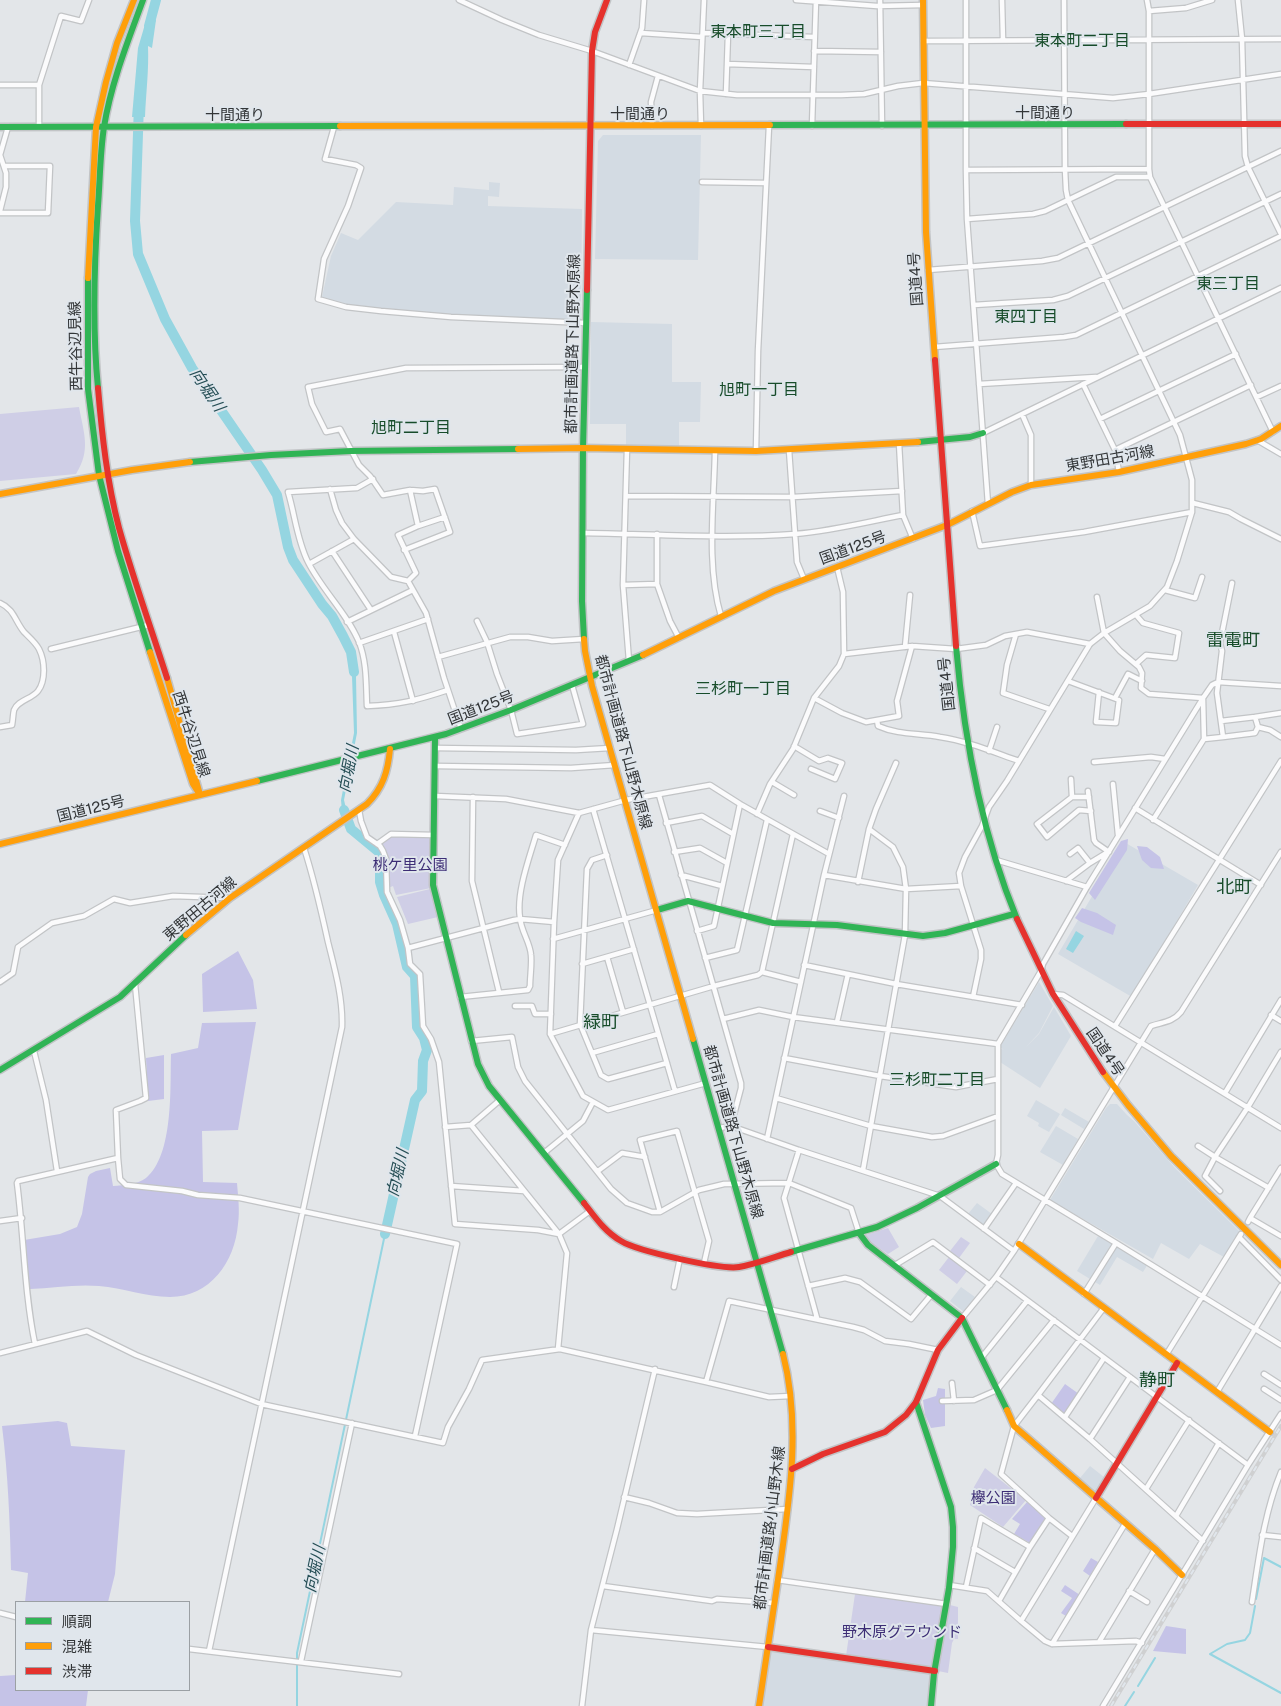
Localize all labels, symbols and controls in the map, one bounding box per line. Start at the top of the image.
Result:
district label: 東本町三丁目 [710,22,806,42]
district label: 東本町二丁目 [1034,31,1130,51]
street label: 十間通り [1015,104,1075,122]
street label: 十間通り [610,105,670,123]
street label: 十間通り [205,106,265,124]
street label: 国道4号 [905,251,927,307]
street label: 都市計画道路下山野木原線 [562,254,584,434]
district label: 東三丁目 [1196,274,1260,294]
street label: 西牛谷辺見線 [66,301,86,391]
district label: 東四丁目 [994,307,1058,327]
water label: 向堀川 [186,365,228,415]
district label: 旭町一丁目 [719,380,799,400]
district label: 旭町二丁目 [371,418,451,438]
street label: 東野田古河線 [1064,442,1156,476]
street label: 国道125号 [817,528,889,568]
district label: 雷電町 [1206,629,1260,651]
street label: 都市計画道路下山野木原線 [591,653,655,831]
street label: 国道4号 [935,656,959,712]
district label: 三杉町一丁目 [695,679,791,699]
street label: 国道125号 [445,687,517,729]
street label: 西牛谷辺見線 [169,688,213,780]
water label: 向堀川 [335,744,363,794]
street label: 国道125号 [55,792,127,826]
park label: 桃ケ里公園 [373,856,447,874]
street label: 東野田古河線 [160,873,240,945]
district label: 北町 [1216,876,1252,898]
district label: 緑町 [583,1011,619,1033]
street label: 国道4号 [1082,1024,1128,1080]
street label: 都市計画道路下山野木原線 [700,1043,766,1221]
district label: 三杉町二丁目 [889,1070,985,1090]
water label: 向堀川 [383,1147,413,1199]
district label: 静町 [1139,1369,1175,1391]
street label: 都市計画道路小山野木線 [751,1445,789,1611]
park label: 欅公園 [971,1489,1015,1507]
water label: 向堀川 [301,1544,329,1594]
legend [15,1601,190,1691]
text: 順調 [62,1613,92,1630]
park label: 野木原グラウンド [842,1623,962,1641]
text: 混雑 [62,1638,92,1655]
text: 渋滞 [62,1663,92,1680]

